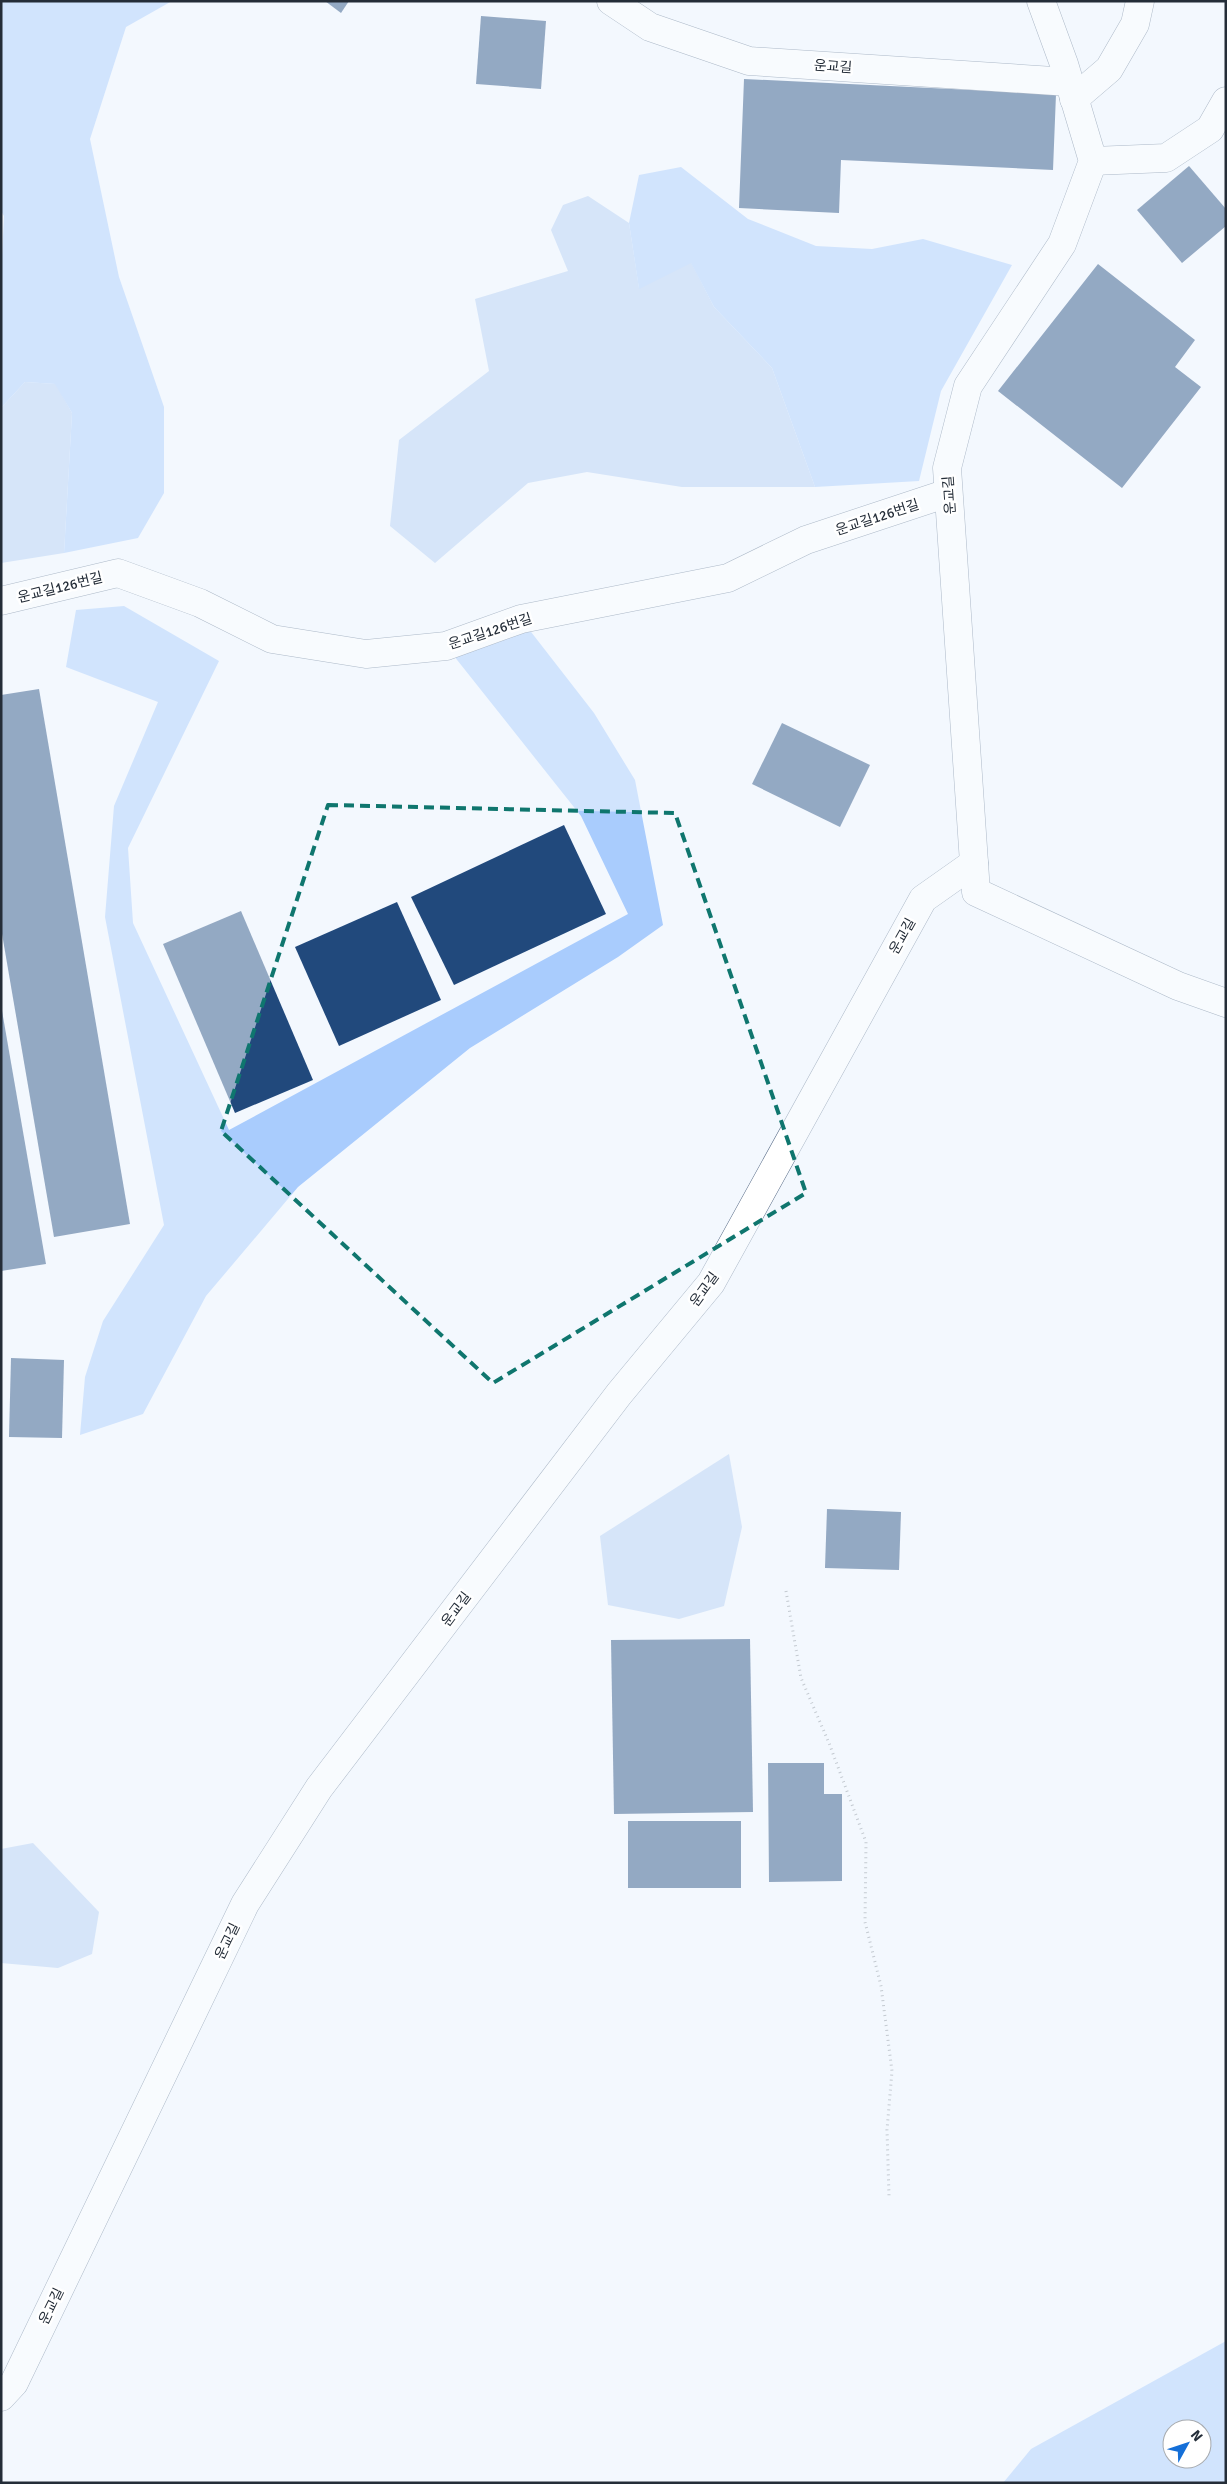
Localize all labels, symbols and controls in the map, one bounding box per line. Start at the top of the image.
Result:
street label: 운교길 [813,57,853,76]
street label: 운교길 [940,475,959,515]
street label: 운교길126번길 [833,496,921,539]
street label: 운교길126번길 [16,569,104,606]
street label: 운교길126번길 [446,610,534,653]
street label: 운교길 [886,915,919,957]
street label: 운교길 [686,1269,723,1310]
street label: 운교길 [438,1589,475,1630]
street label: 운교길 [211,1920,244,1962]
street label: 운교길 [35,2285,68,2327]
north arrow [1162,2419,1212,2469]
text: N [1187,2427,1206,2445]

